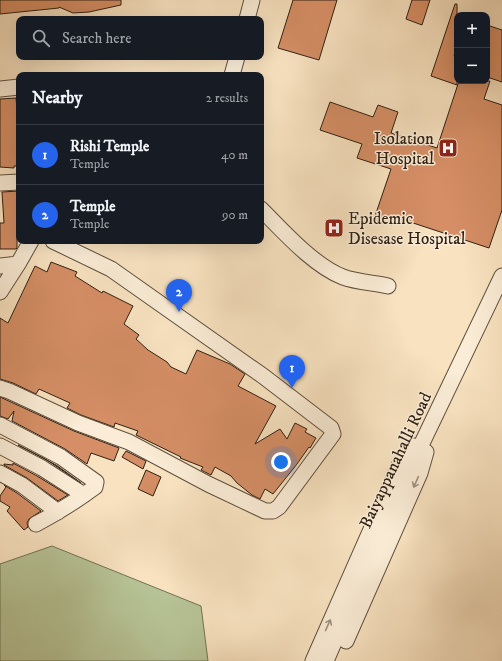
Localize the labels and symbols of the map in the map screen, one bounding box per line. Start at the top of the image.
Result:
place label: Isolation Hospital [374,128,434,170]
hospital icon: Isolation Hospital [437,137,459,159]
place label: Epidemic Disesase Hospital [348,208,466,250]
hospital icon: Epidemic Disesase Hospital [323,217,345,239]
pin: 2 [166,279,192,312]
pin: 1 [279,355,305,388]
street label: Baiyappanahalli Road [355,388,437,532]
your location [271,452,291,472]
one-way arrow [412,476,419,488]
one-way arrow [325,620,333,632]

